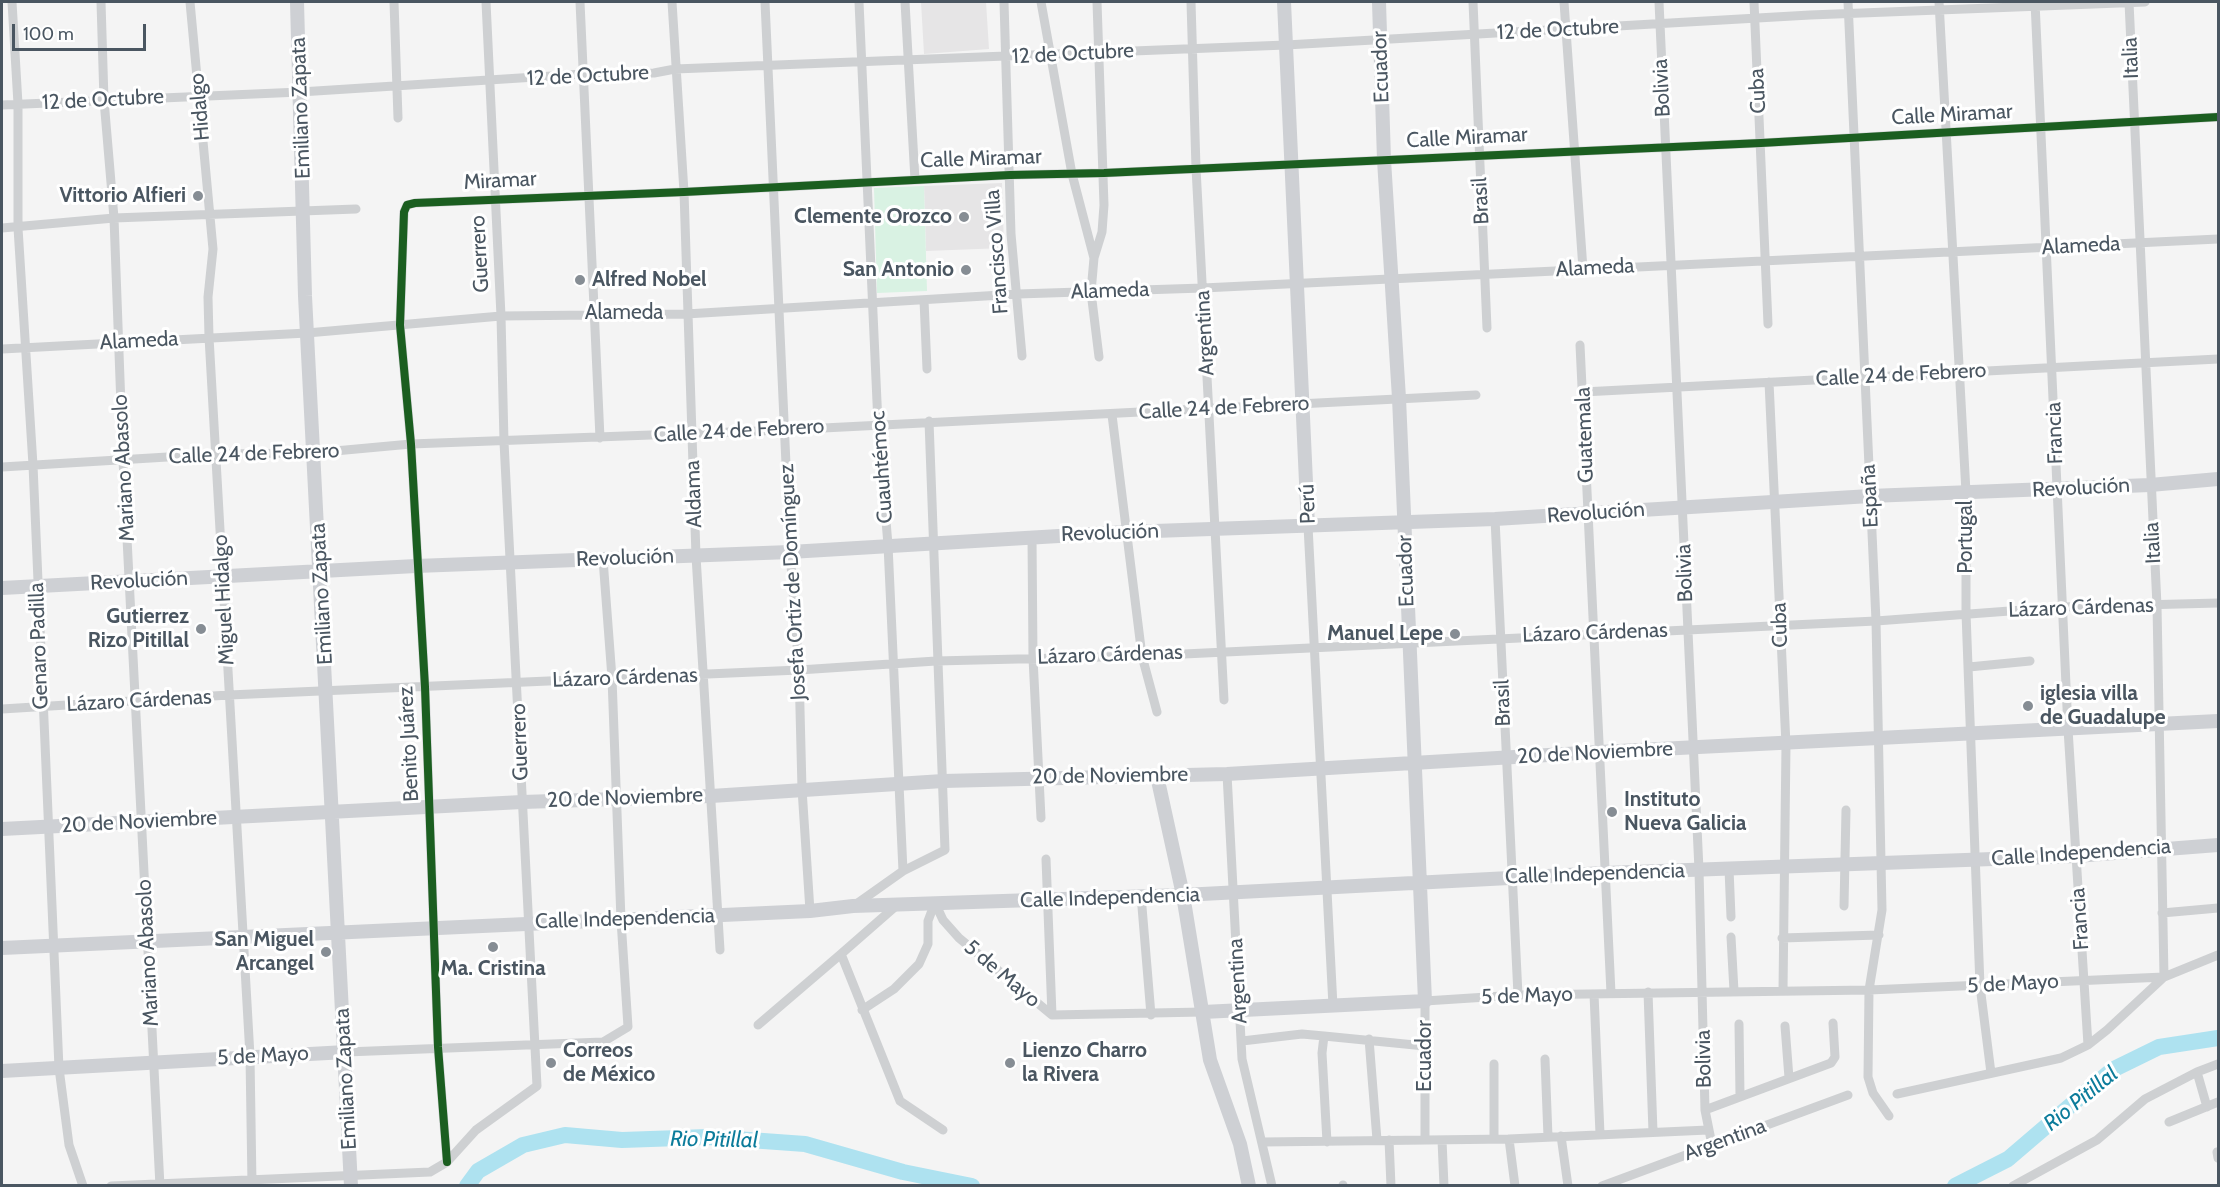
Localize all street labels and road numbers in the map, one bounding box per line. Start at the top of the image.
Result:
street label: 12 de Octubre [1496,14,1620,46]
street label: Ecuador [1367,31,1395,103]
street label: Emiliano Zapata [286,37,316,179]
street label: Italia [2118,37,2144,79]
street label: 12 de Octubre [1011,38,1135,70]
street label: Bolivia [1648,58,1676,118]
street label: 12 de Octubre [526,60,650,92]
street label: Cuba [1744,68,1772,114]
street label: Hidalgo [184,72,216,142]
street label: 12 de Octubre [41,84,165,116]
street label: Calle Miramar [1891,99,2013,131]
street label: Calle Miramar [1406,122,1528,154]
street label: Calle Miramar [920,144,1042,174]
street label: Miramar [463,167,537,195]
street label: Brasil [1467,177,1495,225]
street label: Francisco Villa [980,189,1014,315]
street label: Guerrero [465,215,495,293]
street label: Alameda [2041,231,2121,261]
street label: Alameda [1555,253,1635,283]
street label: Alameda [1070,277,1150,305]
street label: Argentina [1190,290,1220,376]
street label: Alameda [585,300,663,326]
street label: Alameda [99,326,179,356]
street label: Calle 24 de Febrero [1815,358,1987,392]
street label: Guatemala [1571,387,1599,483]
street label: Calle 24 de Febrero [1138,391,1310,425]
street label: Mariano Abasolo [108,394,140,542]
street label: Francia [2041,401,2069,465]
street label: Cuauhtémoc [865,410,899,524]
street label: Calle 24 de Febrero [653,414,825,448]
street label: Calle 24 de Febrero [168,438,340,470]
street label: Aldama [680,460,708,528]
street label: Josefa Ortiz de Domínguez [774,463,812,701]
street label: España [1856,463,1884,529]
street label: Revolución [2031,473,2131,503]
street label: Perú [1295,484,1321,524]
street label: Revolución [1546,497,1646,529]
street label: Portugal [1953,500,1979,574]
street label: Revolución [1061,519,1159,547]
street label: Italia [2139,521,2167,565]
street label: Emiliano Zapata [306,522,338,666]
street label: Miguel Hidalgo [208,534,240,666]
street label: Ecuador [1392,535,1420,607]
street label: Bolivia [1671,543,1699,603]
street label: Revolución [576,544,674,572]
street label: Revolución [89,566,189,596]
street label: Genaro Padilla [24,582,54,710]
street label: Lázaro Cárdenas [2008,593,2154,623]
street label: Cuba [1767,602,1793,648]
street label: Lázaro Cárdenas [1522,618,1668,648]
street label: Lázaro Cárdenas [1037,640,1183,670]
street label: Lázaro Cárdenas [552,663,698,693]
street label: Brasil [1490,679,1516,727]
street label: Lázaro Cárdenas [66,685,212,717]
street label: Benito Juárez [393,685,425,803]
street label: Guerrero [506,703,534,781]
street label: 20 de Noviembre [1516,736,1674,770]
street label: 20 de Noviembre [1032,762,1188,790]
street label: 20 de Noviembre [547,783,703,813]
street label: 20 de Noviembre [60,805,218,839]
street label: Calle Independencia [1990,834,2172,872]
street label: Calle Independencia [1505,858,1685,890]
street label: Mariano Abasolo [132,879,164,1027]
street label: Calle Independencia [1020,882,1200,914]
street label: Francia [2065,887,2095,951]
street label: Calle Independencia [535,903,715,935]
street label: 5 de Mayo [959,935,1045,1013]
street label: Argentina [1223,938,1253,1024]
street label: 5 de Mayo [1967,969,2059,999]
street label: 5 de Mayo [1481,982,1573,1010]
street label: Emiliano Zapata [330,1007,362,1151]
street label: Ecuador [1412,1020,1438,1092]
street label: Bolivia [1691,1030,1717,1088]
street label: 5 de Mayo [217,1041,309,1071]
street label: Argentina [1680,1114,1770,1166]

